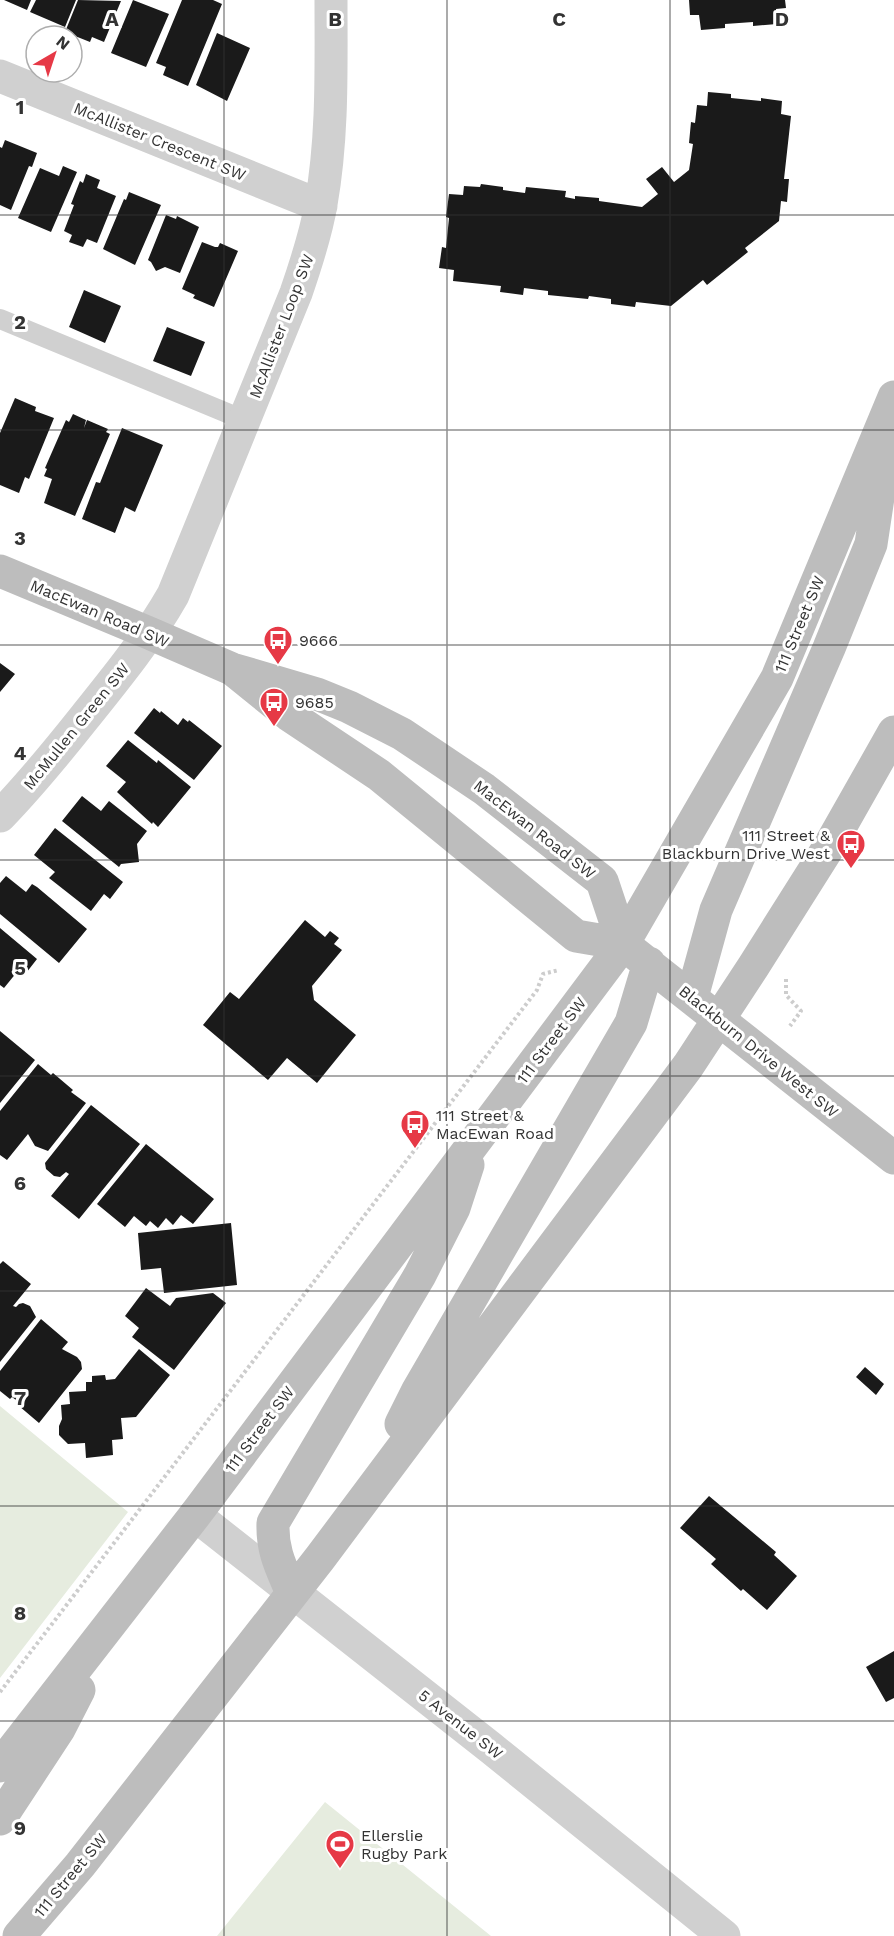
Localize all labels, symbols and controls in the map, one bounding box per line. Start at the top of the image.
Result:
text: A [105,7,119,31]
text: B [328,7,342,31]
text: C [552,7,566,31]
text: D [775,7,789,31]
north arrow [24,24,84,84]
text: N [53,32,74,54]
text: 1 [16,95,24,119]
street label: McAllister Crescent SW [71,98,249,185]
street label: McAllister Loop SW [245,252,318,401]
text: 2 [14,310,26,334]
text: 3 [14,526,26,550]
street label: 111 Street SW [771,573,828,675]
street label: MacEwan Road SW [28,576,172,651]
bus stop icon: 9666 [262,624,294,666]
place label: 9666 [299,631,338,650]
street label: McMullen Green SW [19,659,133,793]
bus stop icon: 9685 [258,686,290,728]
place label: 9685 [295,693,334,712]
text: 4 [14,741,27,765]
street label: MacEwan Road SW [470,776,599,883]
place label: 111 Street & Blackburn Drive West [662,826,831,863]
bus stop icon: 111 Street & Blackburn Drive West [835,828,867,870]
text: 5 [14,956,26,980]
street label: Blackburn Drive West SW [675,981,842,1121]
street label: 111 Street SW [513,993,590,1087]
place label: 111 Street & MacEwan Road [436,1106,554,1143]
bus stop icon: 111 Street & MacEwan Road [399,1108,431,1150]
text: 6 [14,1171,26,1195]
street label: 111 Street SW [221,1382,298,1476]
text: 7 [14,1386,26,1410]
text: 8 [14,1601,26,1625]
street label: 5 Avenue SW [415,1686,507,1763]
text: 9 [14,1816,26,1840]
place label: Ellerslie Rugby Park [361,1826,447,1863]
sports icon: Ellerslie Rugby Park [324,1828,356,1870]
street label: 111 Street SW [30,1830,111,1921]

